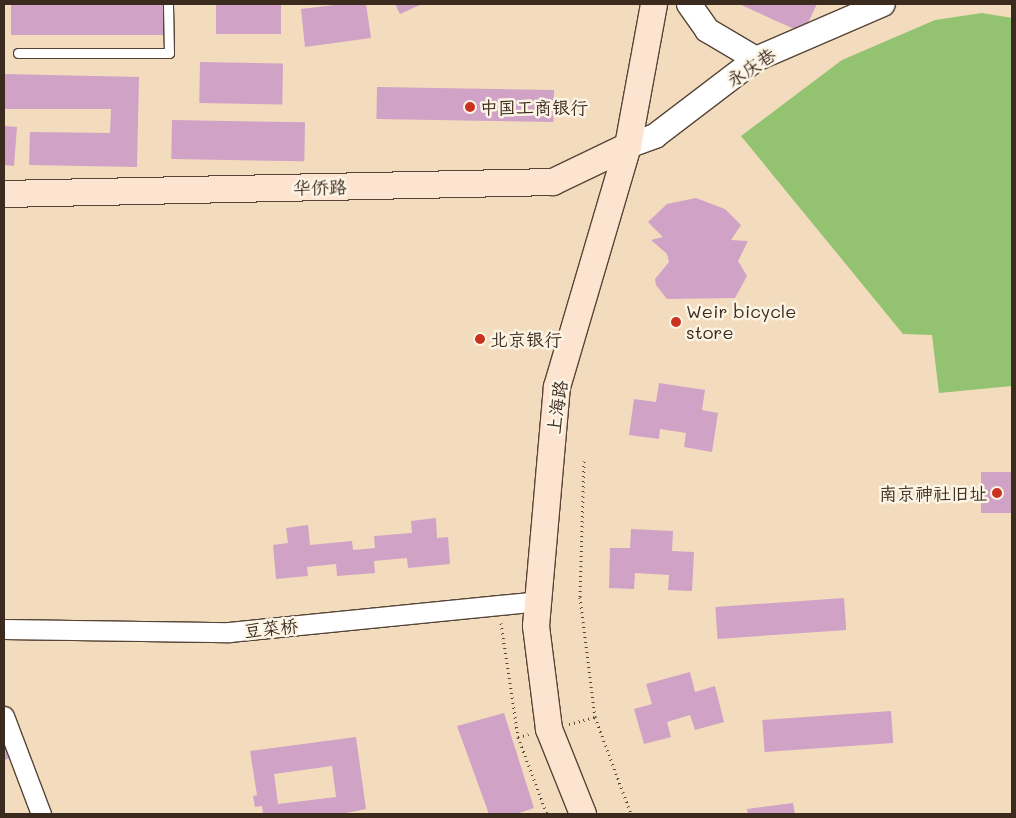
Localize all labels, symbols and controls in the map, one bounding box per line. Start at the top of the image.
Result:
street label: 永庆巷 [722,43,780,91]
place label: 中国工商银行 [480,96,588,118]
marker: 中国工商银行 [464,101,476,113]
street label: 华侨路 [293,176,347,198]
place label: Weir bicycle store [686,301,796,344]
marker: Weir bicycle store [670,316,682,328]
place label: 北京银行 [490,328,562,350]
marker: 北京银行 [474,333,486,345]
street label: 上海路 [543,379,571,435]
place label: 南京神社旧址 [879,482,987,504]
marker: 南京神社旧址 [991,487,1003,499]
street label: 豆菜桥 [243,614,299,642]

